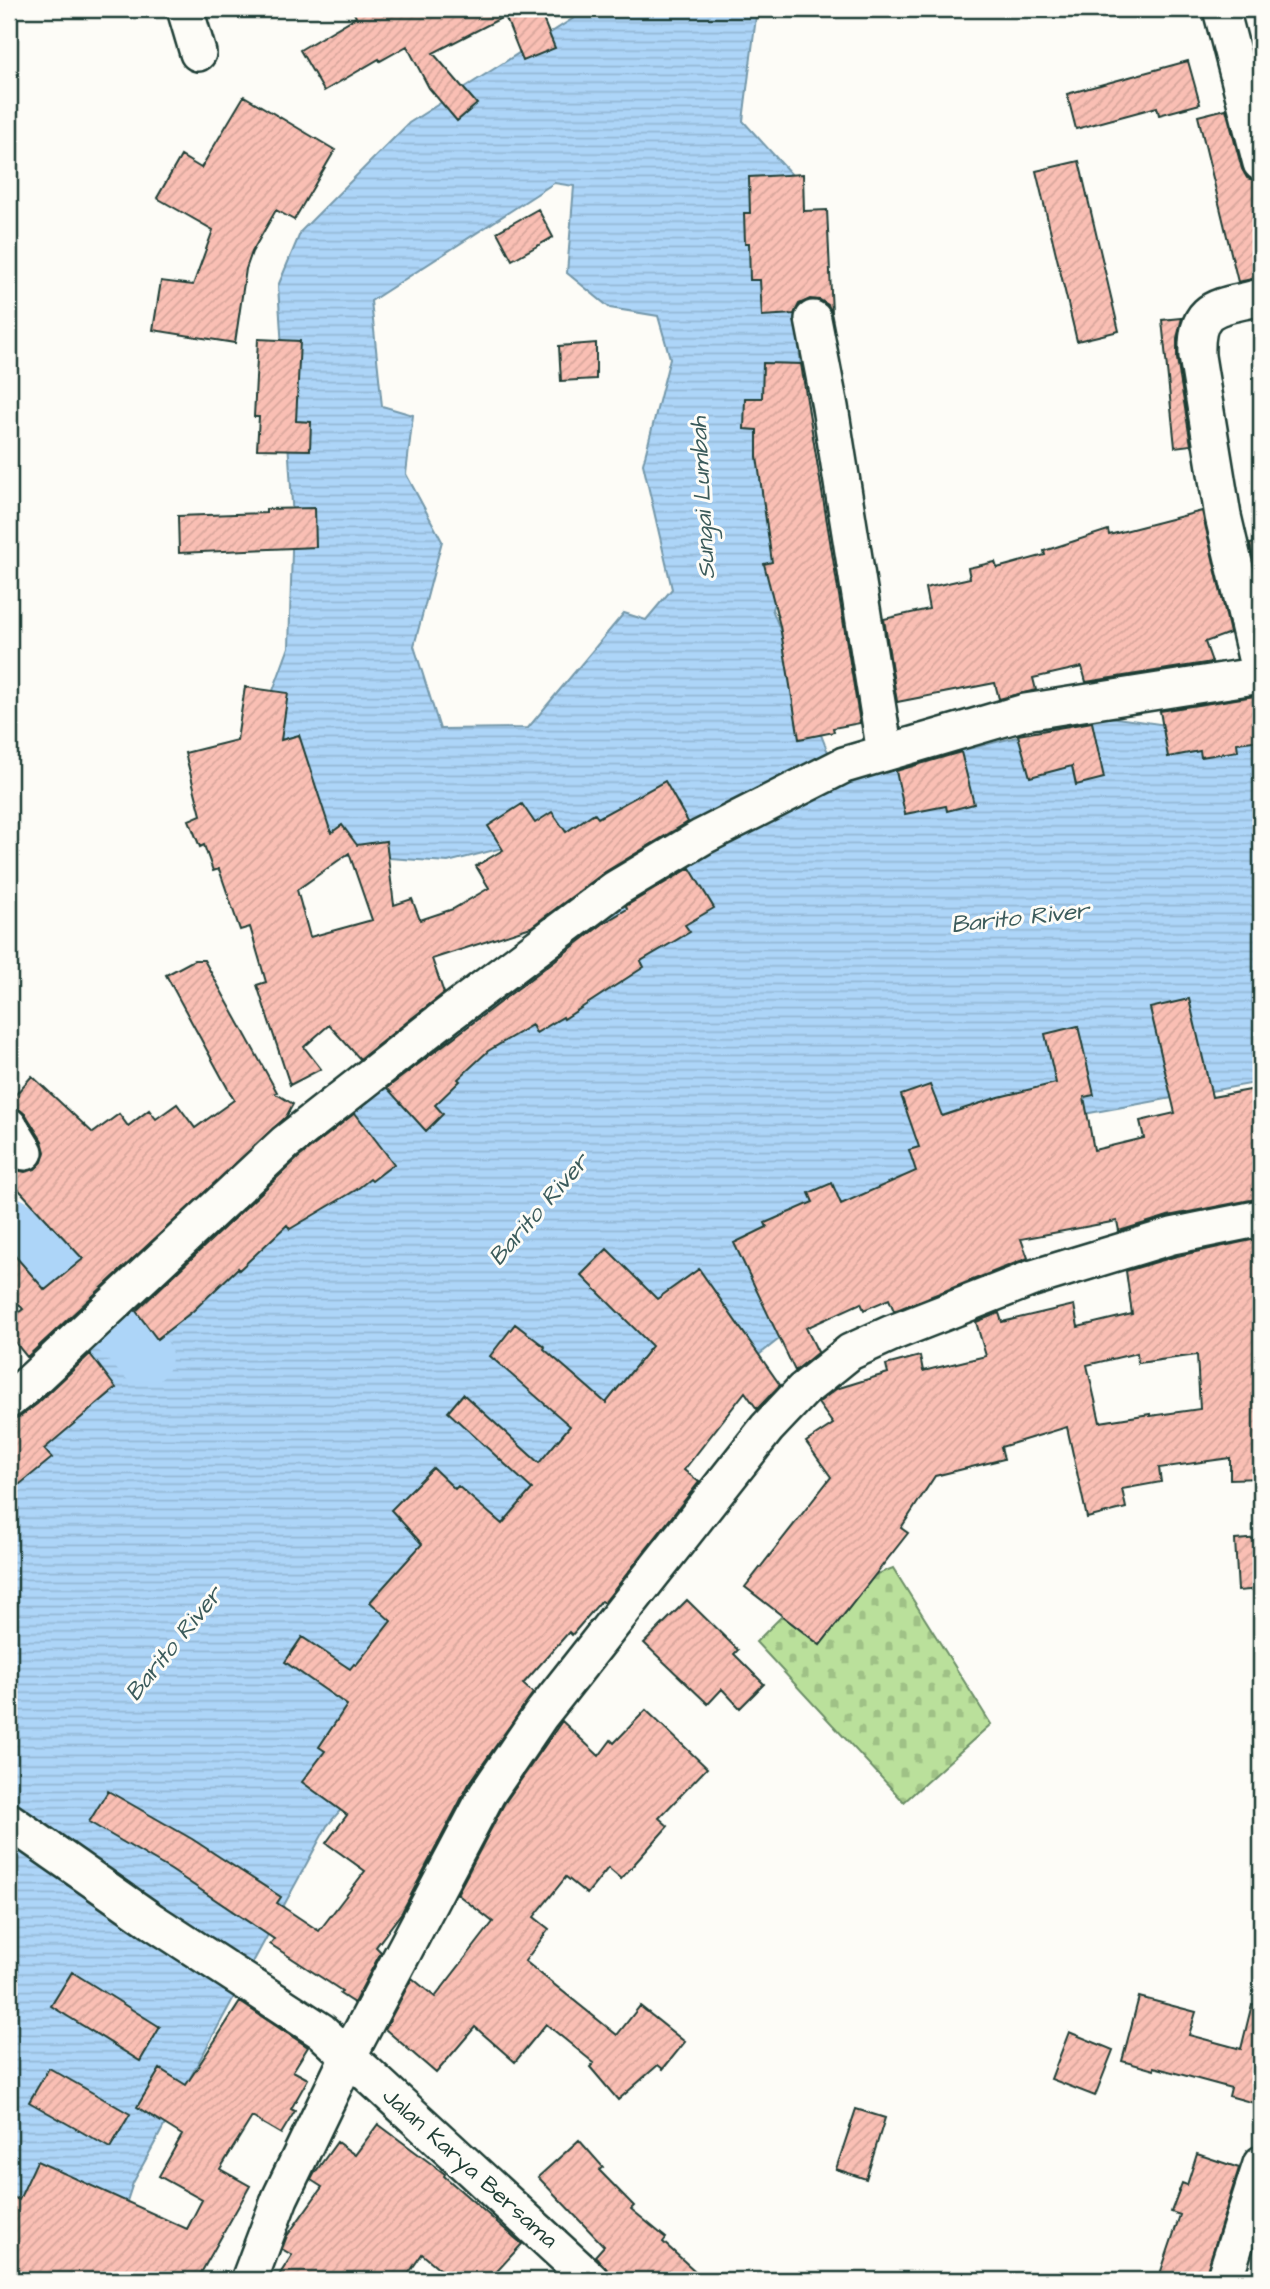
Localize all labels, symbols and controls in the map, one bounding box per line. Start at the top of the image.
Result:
water label: Sungai Lumbah [682,415,725,580]
water label: Barito River [949,894,1093,942]
water label: Barito River [481,1145,599,1273]
water label: Barito River [117,1577,232,1708]
street label: Jalan Karya Bersama [375,2080,565,2256]

